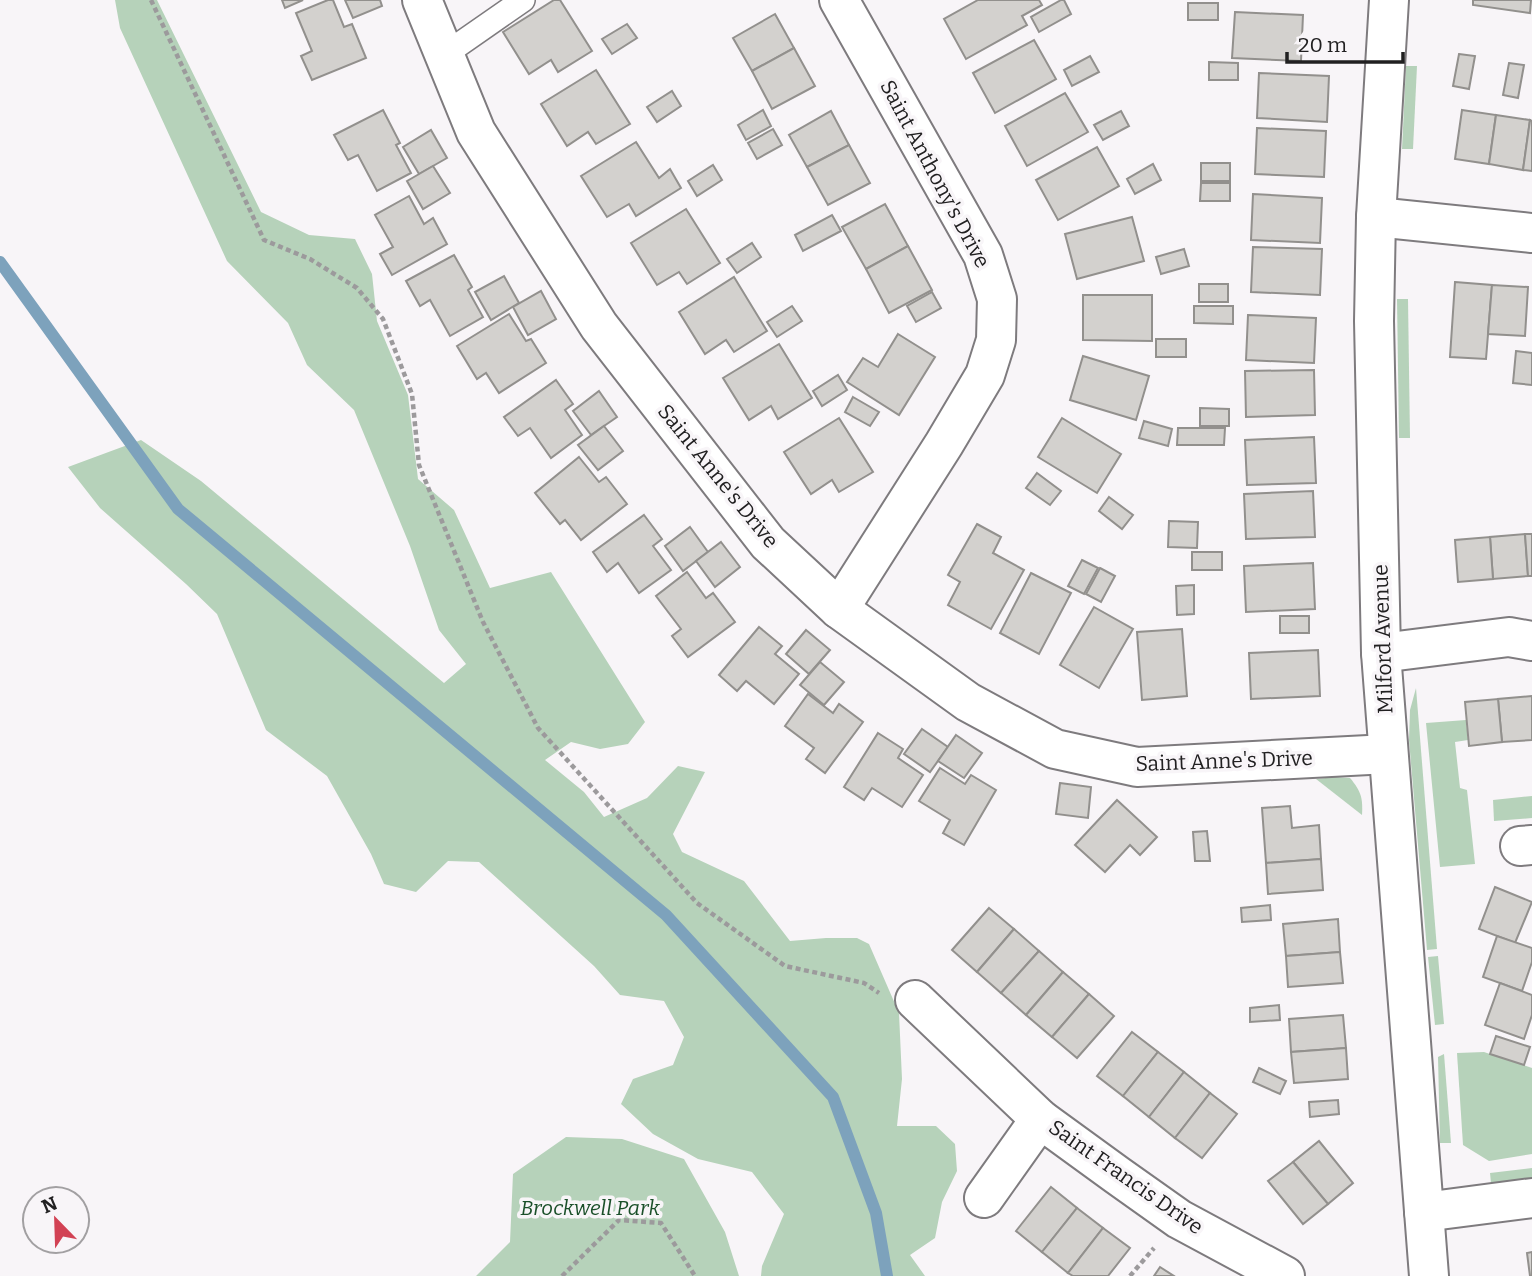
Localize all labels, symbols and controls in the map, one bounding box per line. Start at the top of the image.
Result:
scale bar [1287,21,1402,65]
text: 20 m [1298,32,1347,58]
street label: Saint Anthony's Drive [874,76,996,272]
street label: Saint Anne's Drive [652,399,784,553]
street label: Milford Avenue [1367,564,1399,714]
street label: Saint Anne's Drive [1135,745,1313,777]
street label: Saint Francis Drive [1044,1114,1208,1240]
north arrow [21,1185,91,1255]
text: N [38,1191,61,1218]
park label: Brockwell Park [520,1195,660,1221]

